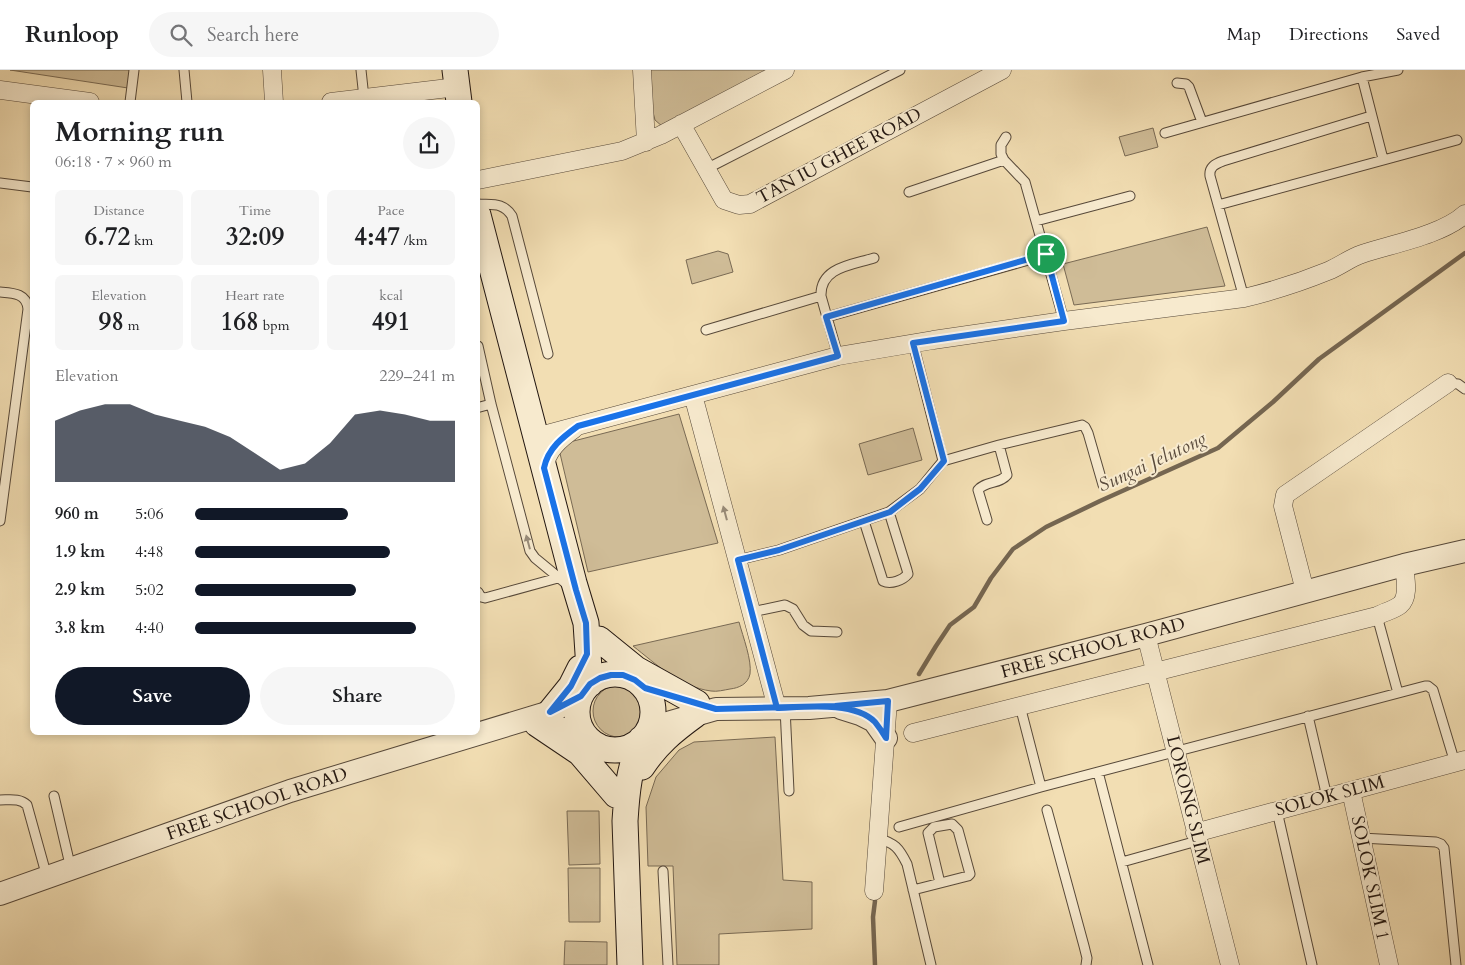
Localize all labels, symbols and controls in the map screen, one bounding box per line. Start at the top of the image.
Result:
search box [149,12,499,57]
text: Runloop [25,18,119,51]
icon: search [167,21,195,49]
text: Search here [207,22,299,48]
text: Map [1227,22,1261,47]
text: Directions [1289,22,1368,47]
text: Saved [1396,22,1440,47]
street label: TAN IU GHEE ROAD [752,102,926,210]
text: Morning run [55,113,224,151]
button: share [403,117,455,169]
text: 06:18 · 7 × 960 m [55,151,172,173]
text: Distance [93,201,145,220]
text: Time [239,201,271,220]
text: Pace [377,201,405,220]
text: 6.72 [85,220,130,254]
text: 32:09 [226,220,284,254]
text: 4:47 [354,220,400,254]
text: km [130,231,153,250]
text: /km [400,231,428,250]
pin [1025,233,1067,275]
icon: arrive [1032,240,1060,268]
text: Elevation [91,286,147,305]
text: Heart rate [225,286,285,305]
text: kcal [379,286,403,305]
text: 98 [98,305,124,339]
text: 168 [221,305,259,339]
text: 491 [372,305,410,339]
text: m [124,316,140,335]
text: bpm [259,316,290,335]
text: Elevation [55,365,119,387]
text: 229–241 m [379,365,455,387]
water label: Sungai Jelutong [1094,425,1211,498]
text: 960 m [55,503,99,525]
text: 5:06 [135,503,164,525]
one-way arrow [721,505,729,520]
one-way arrow [523,534,531,549]
text: 1.9 km [55,541,105,563]
text: 4:48 [135,541,164,563]
text: 2.9 km [55,579,105,601]
text: 5:02 [135,579,164,601]
street label: FREE SCHOOL ROAD [998,611,1188,685]
text: 3.8 km [55,617,105,639]
text: 4:40 [135,617,164,639]
button: Save [55,667,250,725]
button: Share [260,667,455,725]
street label: LORONG SLIM [1160,733,1216,867]
street label: FREE SCHOOL ROAD [163,761,351,847]
street label: SOLOK SLIM [1273,769,1387,823]
street label: SOLOK SLIM 1 [1345,814,1395,942]

